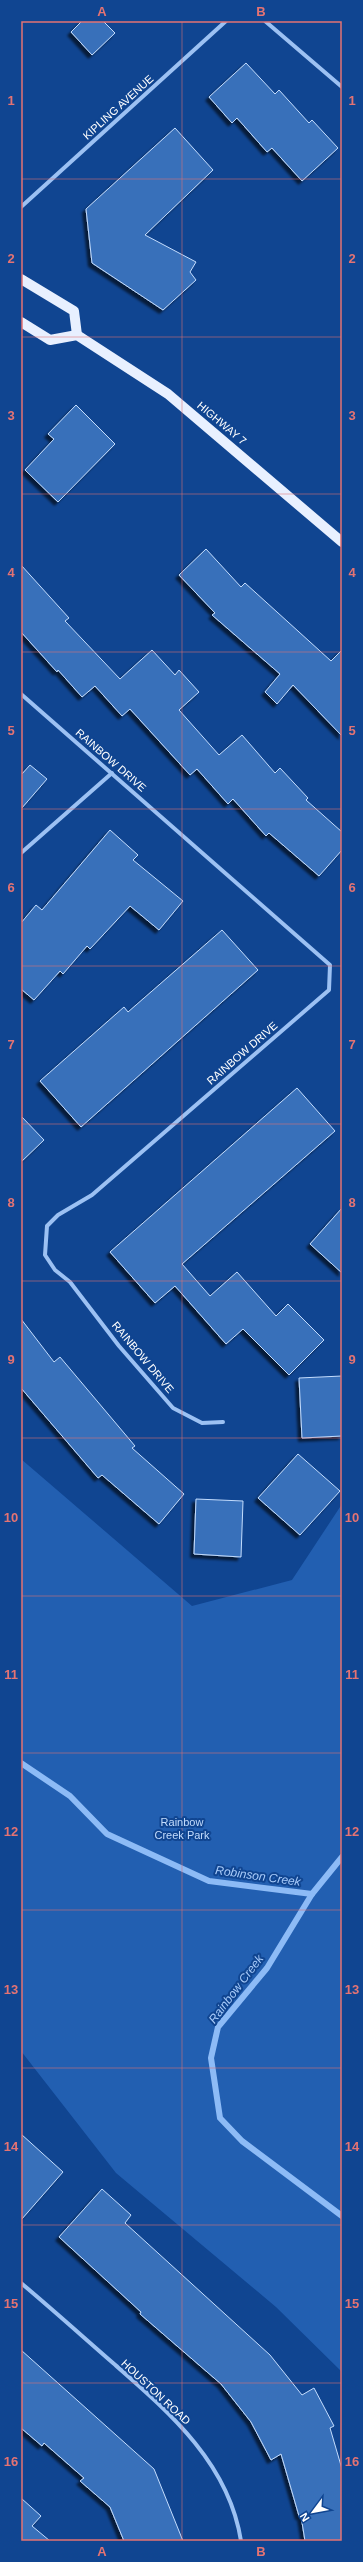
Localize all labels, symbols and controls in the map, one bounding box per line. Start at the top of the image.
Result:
text: A [97,4,107,19]
text: B [256,4,266,19]
street label: KIPLING AVENUE [80,72,156,142]
text: 1 [7,93,15,108]
text: 1 [348,93,356,108]
text: 2 [7,251,15,266]
text: 2 [348,251,356,266]
street label: HIGHWAY 7 [195,399,249,447]
text: 3 [7,408,15,423]
text: 3 [348,408,356,423]
text: 4 [7,565,15,580]
text: 4 [348,565,356,580]
text: 5 [7,723,15,738]
text: 5 [348,723,356,738]
street label: RAINBOW DRIVE [73,726,149,794]
text: 6 [7,880,15,895]
text: 6 [348,880,356,895]
street label: RAINBOW DRIVE [204,1019,280,1087]
text: 7 [7,1037,15,1052]
text: 7 [348,1037,356,1052]
text: 8 [7,1195,15,1210]
text: 8 [348,1195,356,1210]
street label: RAINBOW DRIVE [110,1319,176,1395]
text: 9 [7,1352,15,1367]
text: 9 [348,1352,356,1367]
text: 10 [4,1510,18,1525]
text: 10 [345,1510,359,1525]
text: 11 [4,1667,18,1682]
text: 11 [345,1667,359,1682]
park label: Rainbow Creek Park [154,1816,210,1841]
text: 12 [4,1824,18,1839]
text: 12 [345,1824,359,1839]
water label: Robinson Creek [214,1863,303,1889]
water label: Rainbow Creek [206,1951,267,2026]
text: 13 [4,1982,18,1997]
text: 13 [345,1982,359,1997]
text: 14 [4,2139,19,2154]
text: 14 [345,2139,360,2154]
text: 15 [4,2296,18,2311]
text: 15 [345,2296,359,2311]
street label: HOUSTON ROAD [119,2357,193,2427]
text: 16 [4,2454,18,2469]
text: 16 [345,2454,359,2469]
north arrow [293,2492,333,2532]
text: N [297,2511,312,2524]
text: A [97,2544,107,2559]
text: B [256,2544,266,2559]

